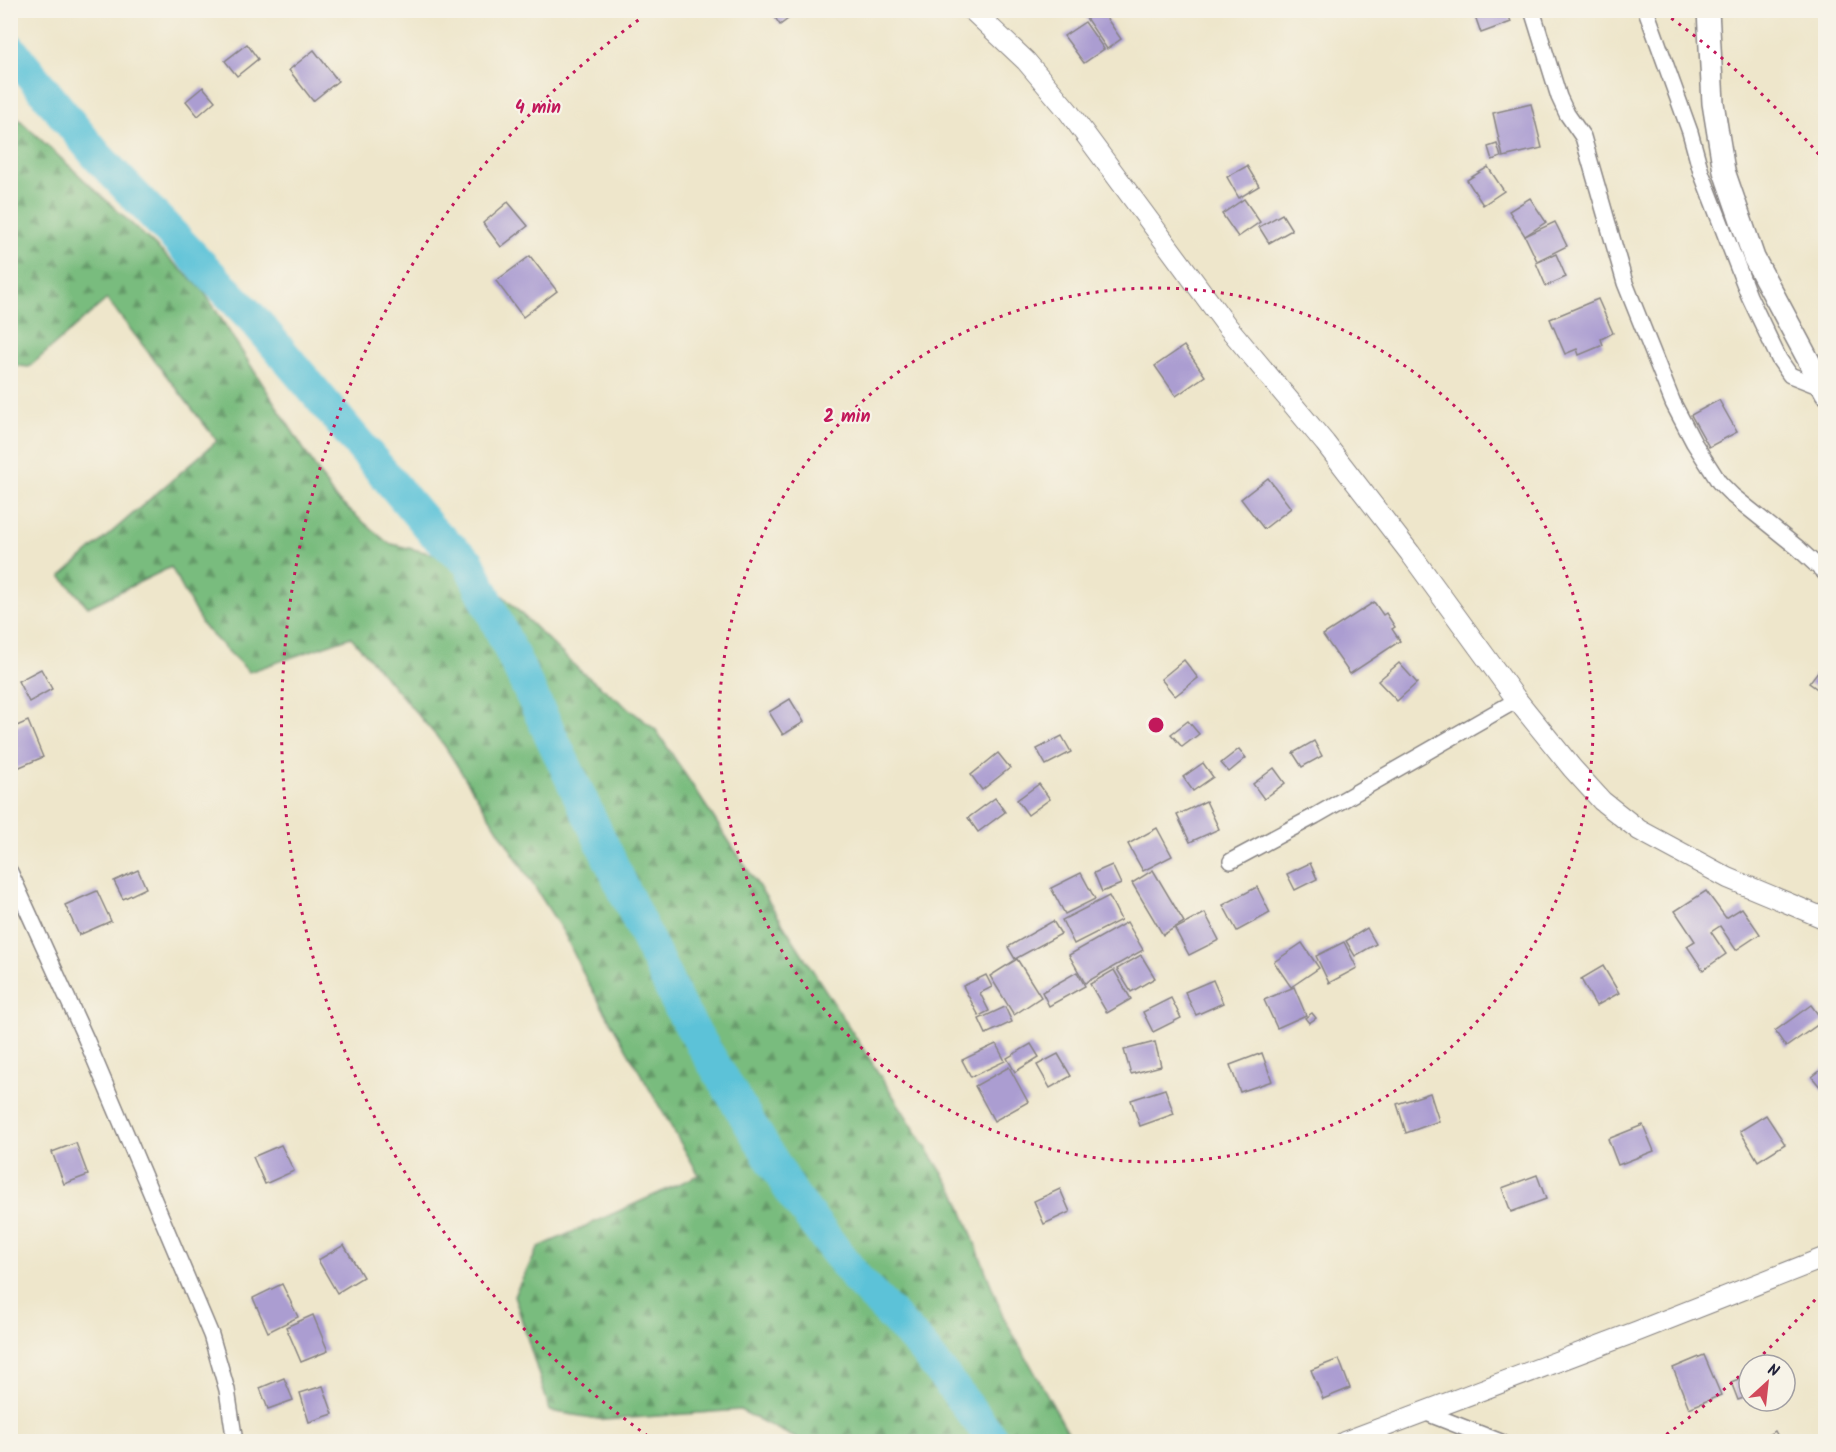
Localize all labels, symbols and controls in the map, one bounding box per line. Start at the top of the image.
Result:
text: 4 min [515,94,561,123]
text: 2 min [824,403,870,432]
centre of rings [1146,715,1166,735]
north arrow [1737,1353,1797,1413]
text: N [1763,1358,1783,1384]

